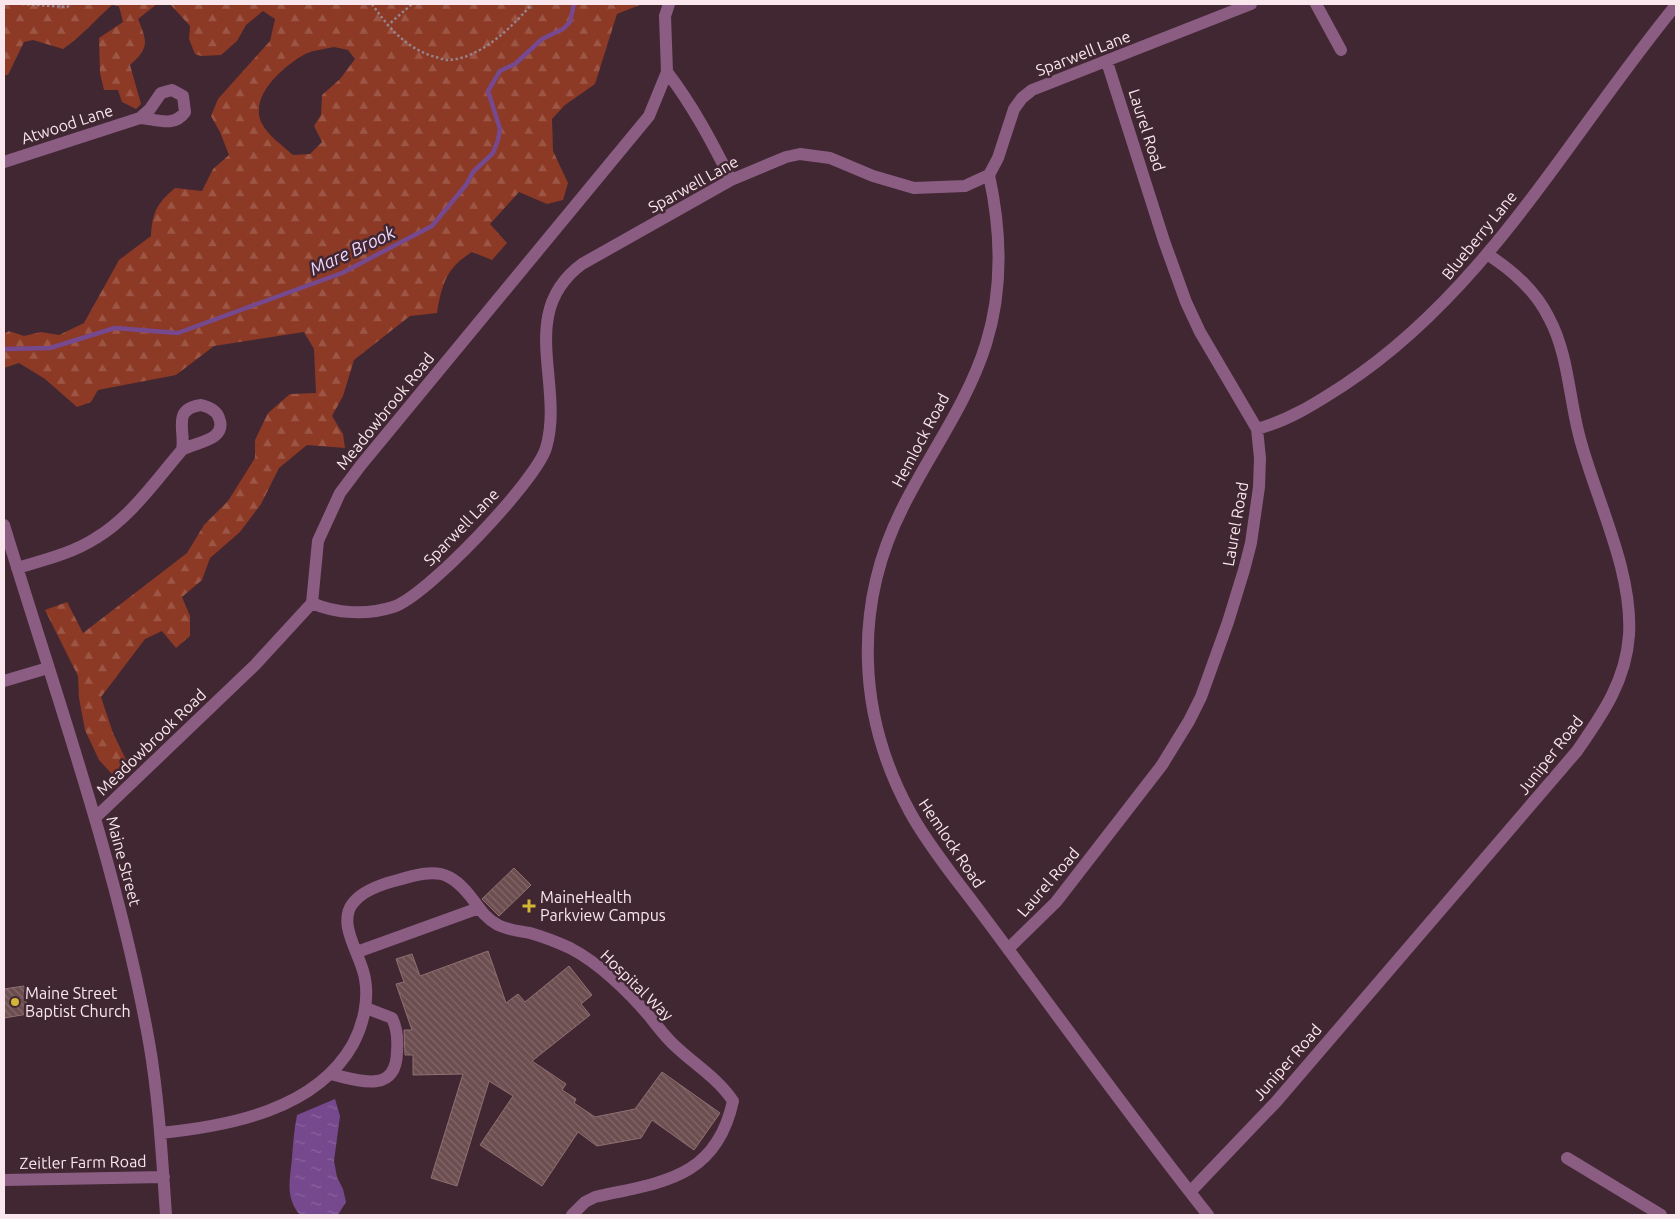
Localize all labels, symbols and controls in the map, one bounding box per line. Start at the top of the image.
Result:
street label: Sparwell Lane [1033,27,1133,79]
street label: Laurel Road [1125,87,1169,173]
street label: Atwood Lane [19,101,115,147]
street label: Sparwell Lane [645,152,741,216]
street label: Blueberry Lane [1438,187,1520,283]
water label: Mare Brook [306,221,398,278]
street label: Meadowbrook Road [332,349,438,473]
street label: Hemlock Road [888,390,952,490]
street label: Laurel Road [1219,481,1251,567]
street label: Sparwell Lane [420,485,502,569]
street label: Meadowbrook Road [93,685,209,799]
street label: Juniper Road [1514,712,1586,798]
street label: Hemlock Road [916,795,988,891]
street label: Maine Street [103,814,145,909]
street label: Laurel Road [1013,844,1083,920]
place label: MaineHealth Parkview Campus [540,888,666,924]
marker: MaineHealth Parkview Campus [522,899,536,913]
street label: Hospital Way [597,946,677,1024]
place label: Maine Street Baptist Church [25,984,131,1020]
marker: Maine Street Baptist Church [9,996,21,1008]
street label: Juniper Road [1249,1020,1325,1104]
street label: Zeitler Farm Road [19,1152,147,1172]

